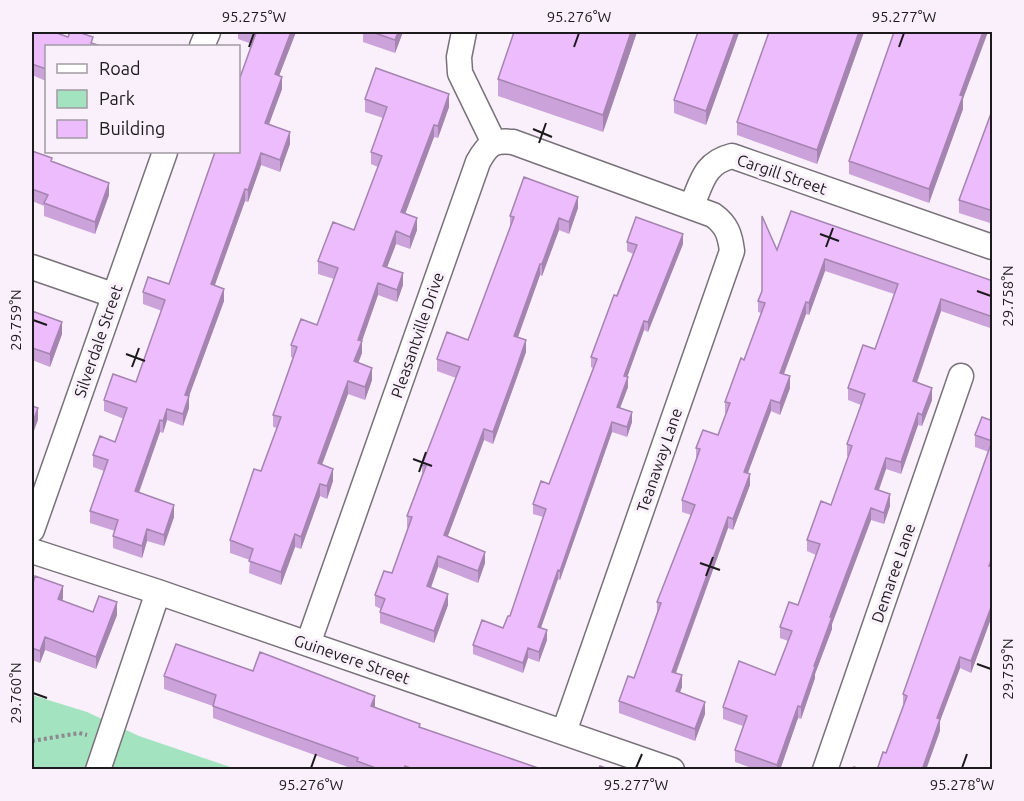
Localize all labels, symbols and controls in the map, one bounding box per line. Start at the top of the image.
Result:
text: 95.275°W [222,8,286,25]
text: 95.276°W [547,8,611,25]
text: 95.277°W [872,8,936,25]
legend [45,45,240,153]
text: Road [99,58,141,78]
text: Park [99,88,135,108]
text: Building [99,118,165,138]
street label: Cargill Street [735,150,830,198]
text: 29.758°N [999,265,1016,327]
street label: Pleasantville Drive [387,270,447,400]
street label: Silverdale Street [70,282,126,400]
text: 29.759°N [7,289,24,351]
street label: Teanaway Lane [633,406,685,514]
street label: Demaree Lane [868,521,918,625]
street label: Guinevere Street [292,631,413,688]
text: 29.759°N [999,638,1016,700]
text: 29.760°N [7,662,24,724]
text: 95.276°W [279,776,343,793]
text: 95.277°W [604,776,668,793]
text: 95.278°W [930,776,994,793]

